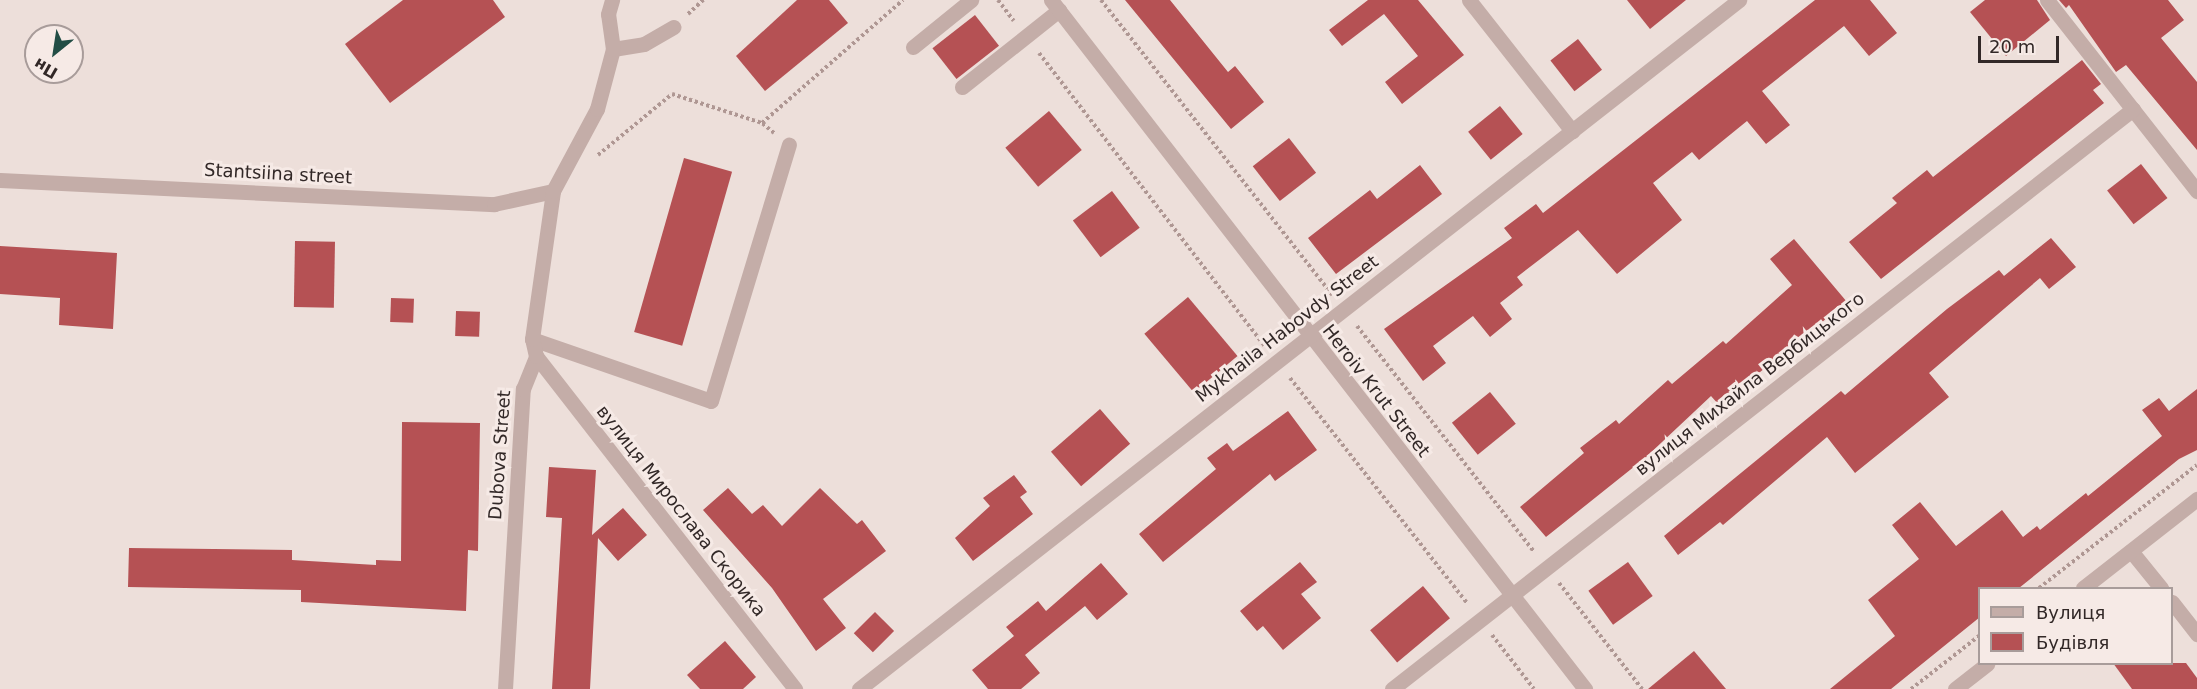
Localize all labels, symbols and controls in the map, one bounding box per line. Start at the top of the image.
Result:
north arrow [24,24,84,84]
scale bar [1981,24,2062,62]
text: 20 m [1989,36,2035,57]
text: Пн [30,54,61,83]
street label: Stantsiina street [203,159,353,189]
street label: Mykhaila Habovdy Street [1191,251,1383,407]
street label: вулиця Михайла Вербицького [1631,288,1869,480]
street label: Heroiv Krut Street [1318,320,1434,462]
street label: Dubova Street [485,390,515,520]
street label: вулиця Мирослава Скорика [592,401,770,621]
legend [1978,587,2173,665]
text: Вулиця [2036,602,2105,623]
text: Будівля [2036,632,2109,653]

